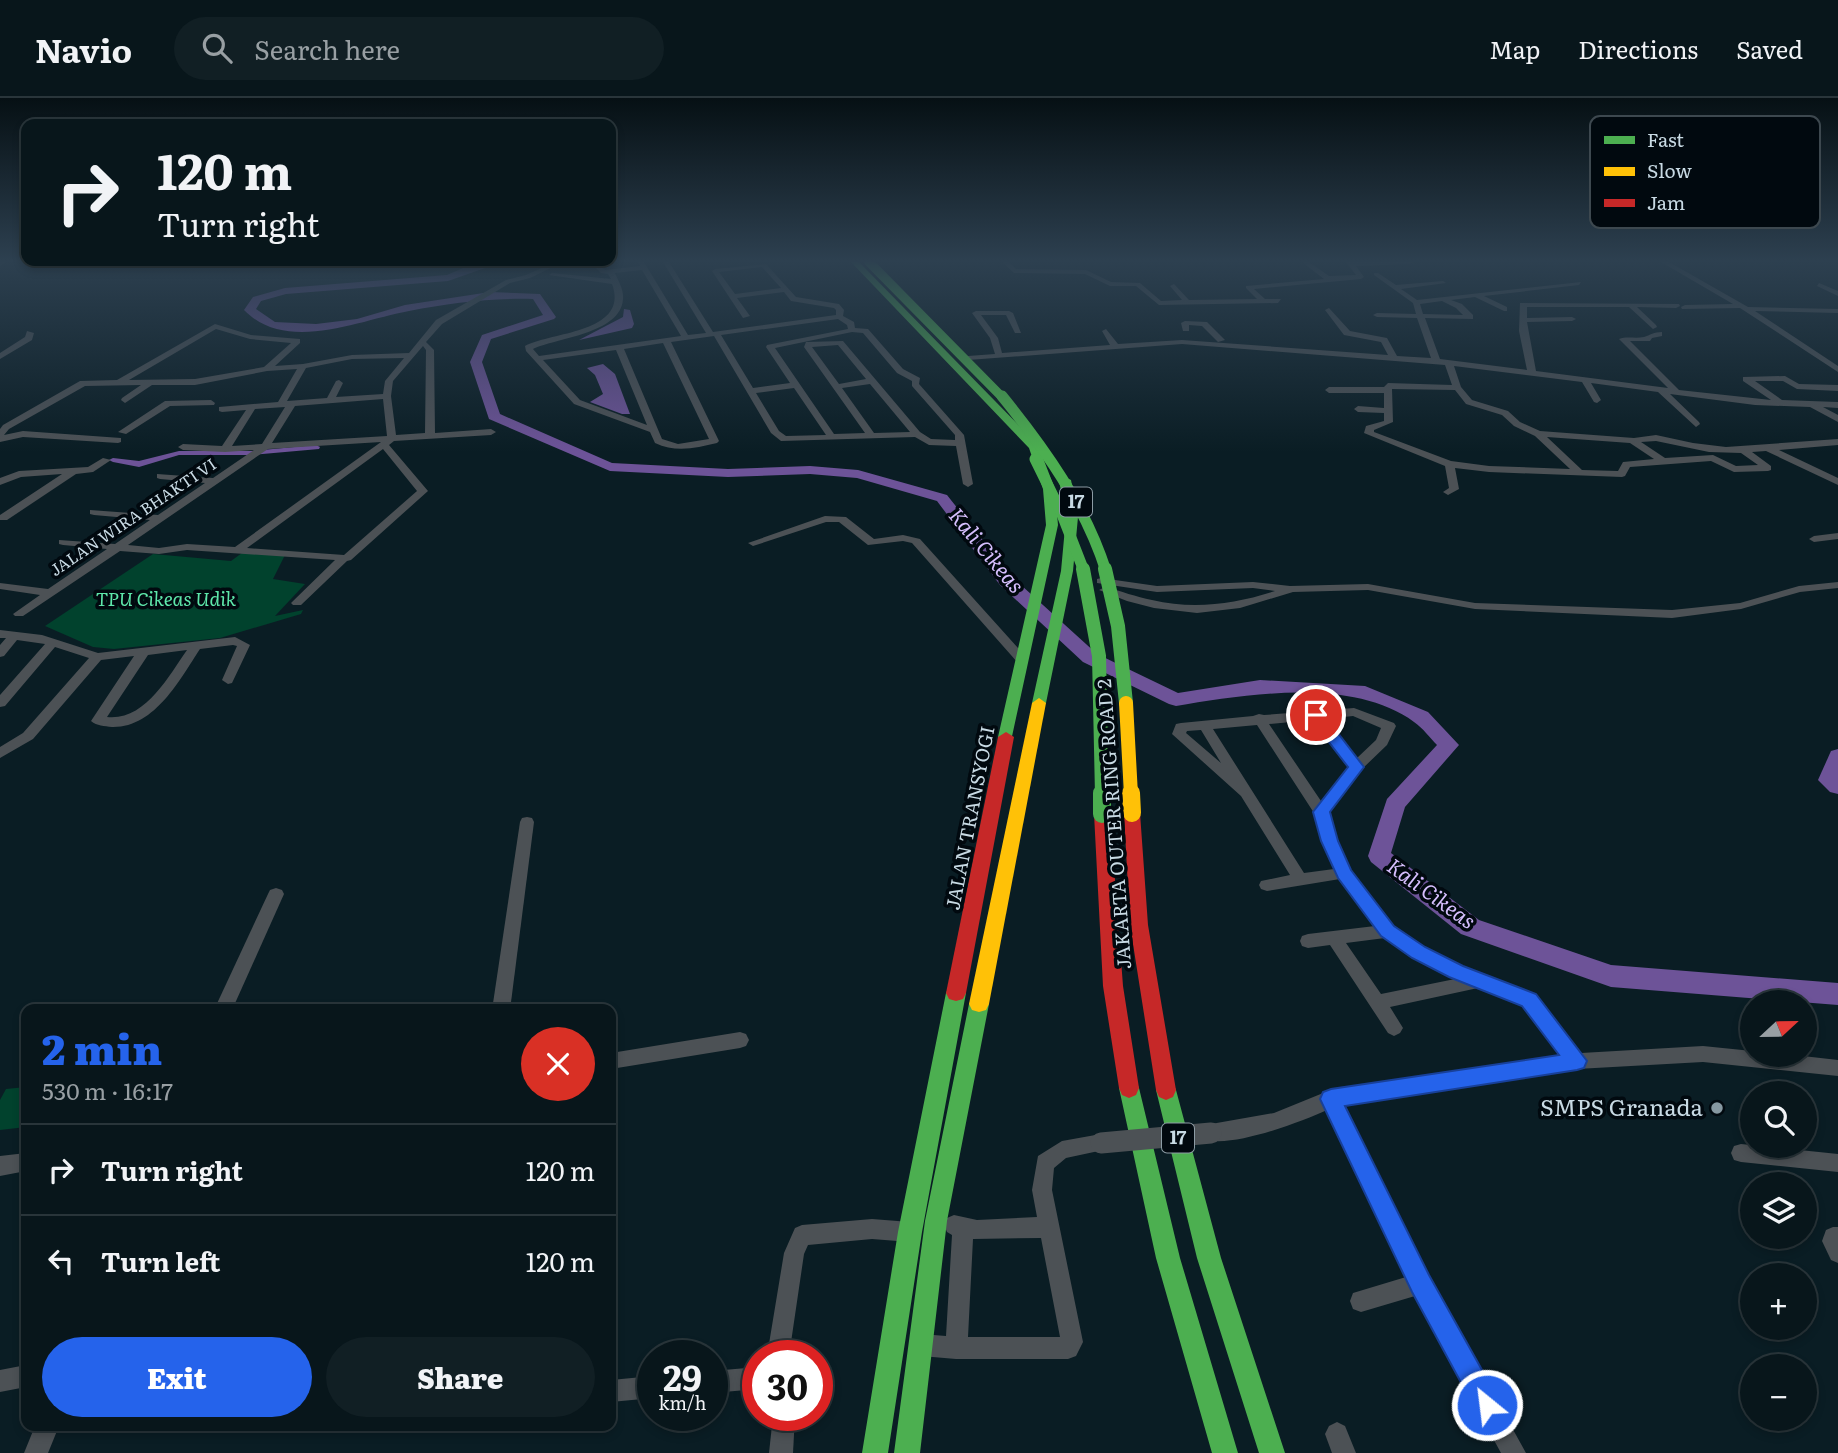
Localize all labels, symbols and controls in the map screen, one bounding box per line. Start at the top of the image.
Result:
search box [174,17,664,80]
text: Navio [35,24,132,73]
icon: search [198,29,236,67]
text: Search here [254,29,400,68]
text: Map [1489,31,1540,66]
text: Directions [1578,31,1698,66]
text: Saved [1736,31,1803,66]
legend [1590,116,1820,228]
text: Fast [1647,125,1684,153]
text: 120 m [157,132,292,205]
icon: right [42,147,133,238]
text: Slow [1647,156,1692,184]
text: Jam [1647,188,1685,216]
text: Turn right [157,199,319,247]
street label: JALAN WIRA BHAKTI VI [44,451,220,581]
road number: 17 [1060,488,1092,516]
water label: Kali Cikeas [943,500,1033,599]
park label: TPU Cikeas Udik [96,584,237,612]
street label: JAKARTA OUTER RING ROAD 2 [1089,678,1137,970]
pin [1286,685,1346,745]
icon: arrive [1297,696,1335,734]
street label: JALAN TRANSYOGI [937,723,1001,912]
water label: Kali Cikeas [1382,849,1483,935]
north arrow [1740,990,1816,1068]
map controls [1740,990,1817,1431]
text: 2 min [42,1016,162,1078]
button: close [521,1027,595,1101]
text: 530 m · 16:17 [42,1073,173,1107]
button: search [1740,1081,1817,1158]
place label: SMPS Granada [1540,1089,1704,1123]
marker: SMPS Granada [1709,1100,1725,1116]
road number: 17 [1162,1124,1194,1153]
text: Turn right [101,1150,243,1189]
text: 120 m [526,1150,595,1189]
icon: right [42,1151,80,1189]
button: layers [1740,1172,1817,1249]
text: Turn left [101,1241,220,1280]
text: 120 m [526,1241,595,1280]
icon: left [42,1242,80,1280]
button: + [1740,1263,1817,1340]
button: Exit [42,1337,312,1417]
button: Share [326,1337,595,1417]
speed limit sign: 30 [742,1340,833,1431]
text: 29 [663,1350,702,1402]
button: − [1740,1354,1817,1431]
position arrow [1450,1368,1524,1442]
text: km/h [659,1389,706,1416]

